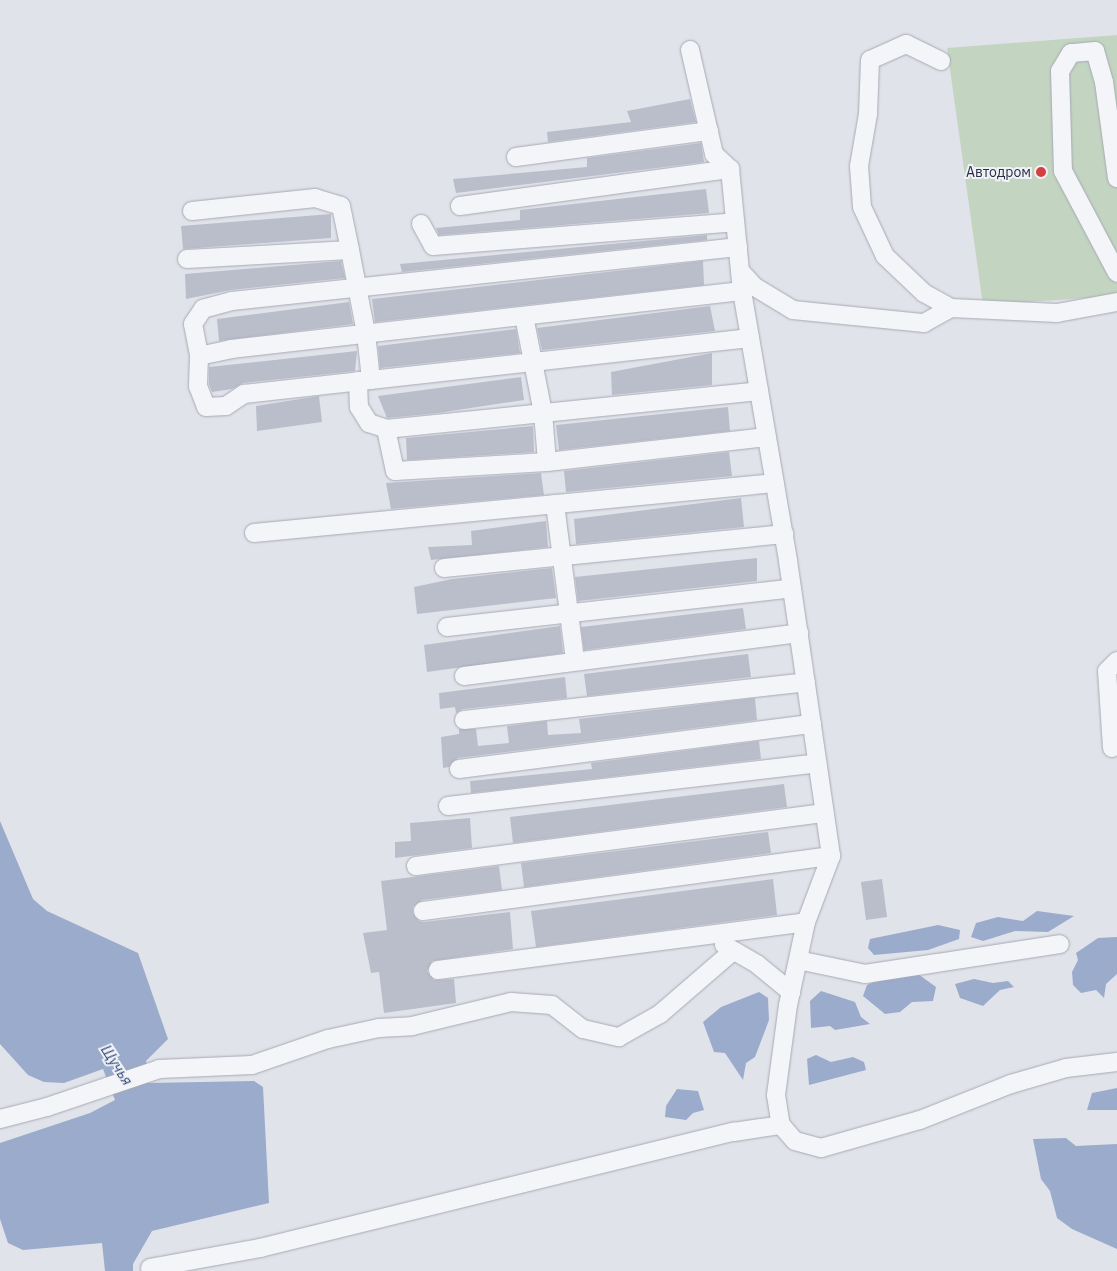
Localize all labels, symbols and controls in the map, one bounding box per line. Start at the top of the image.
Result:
place label: Автодром [966,164,1031,180]
marker: Автодром [1035,166,1047,178]
water label: Щучья [97,1041,137,1089]

